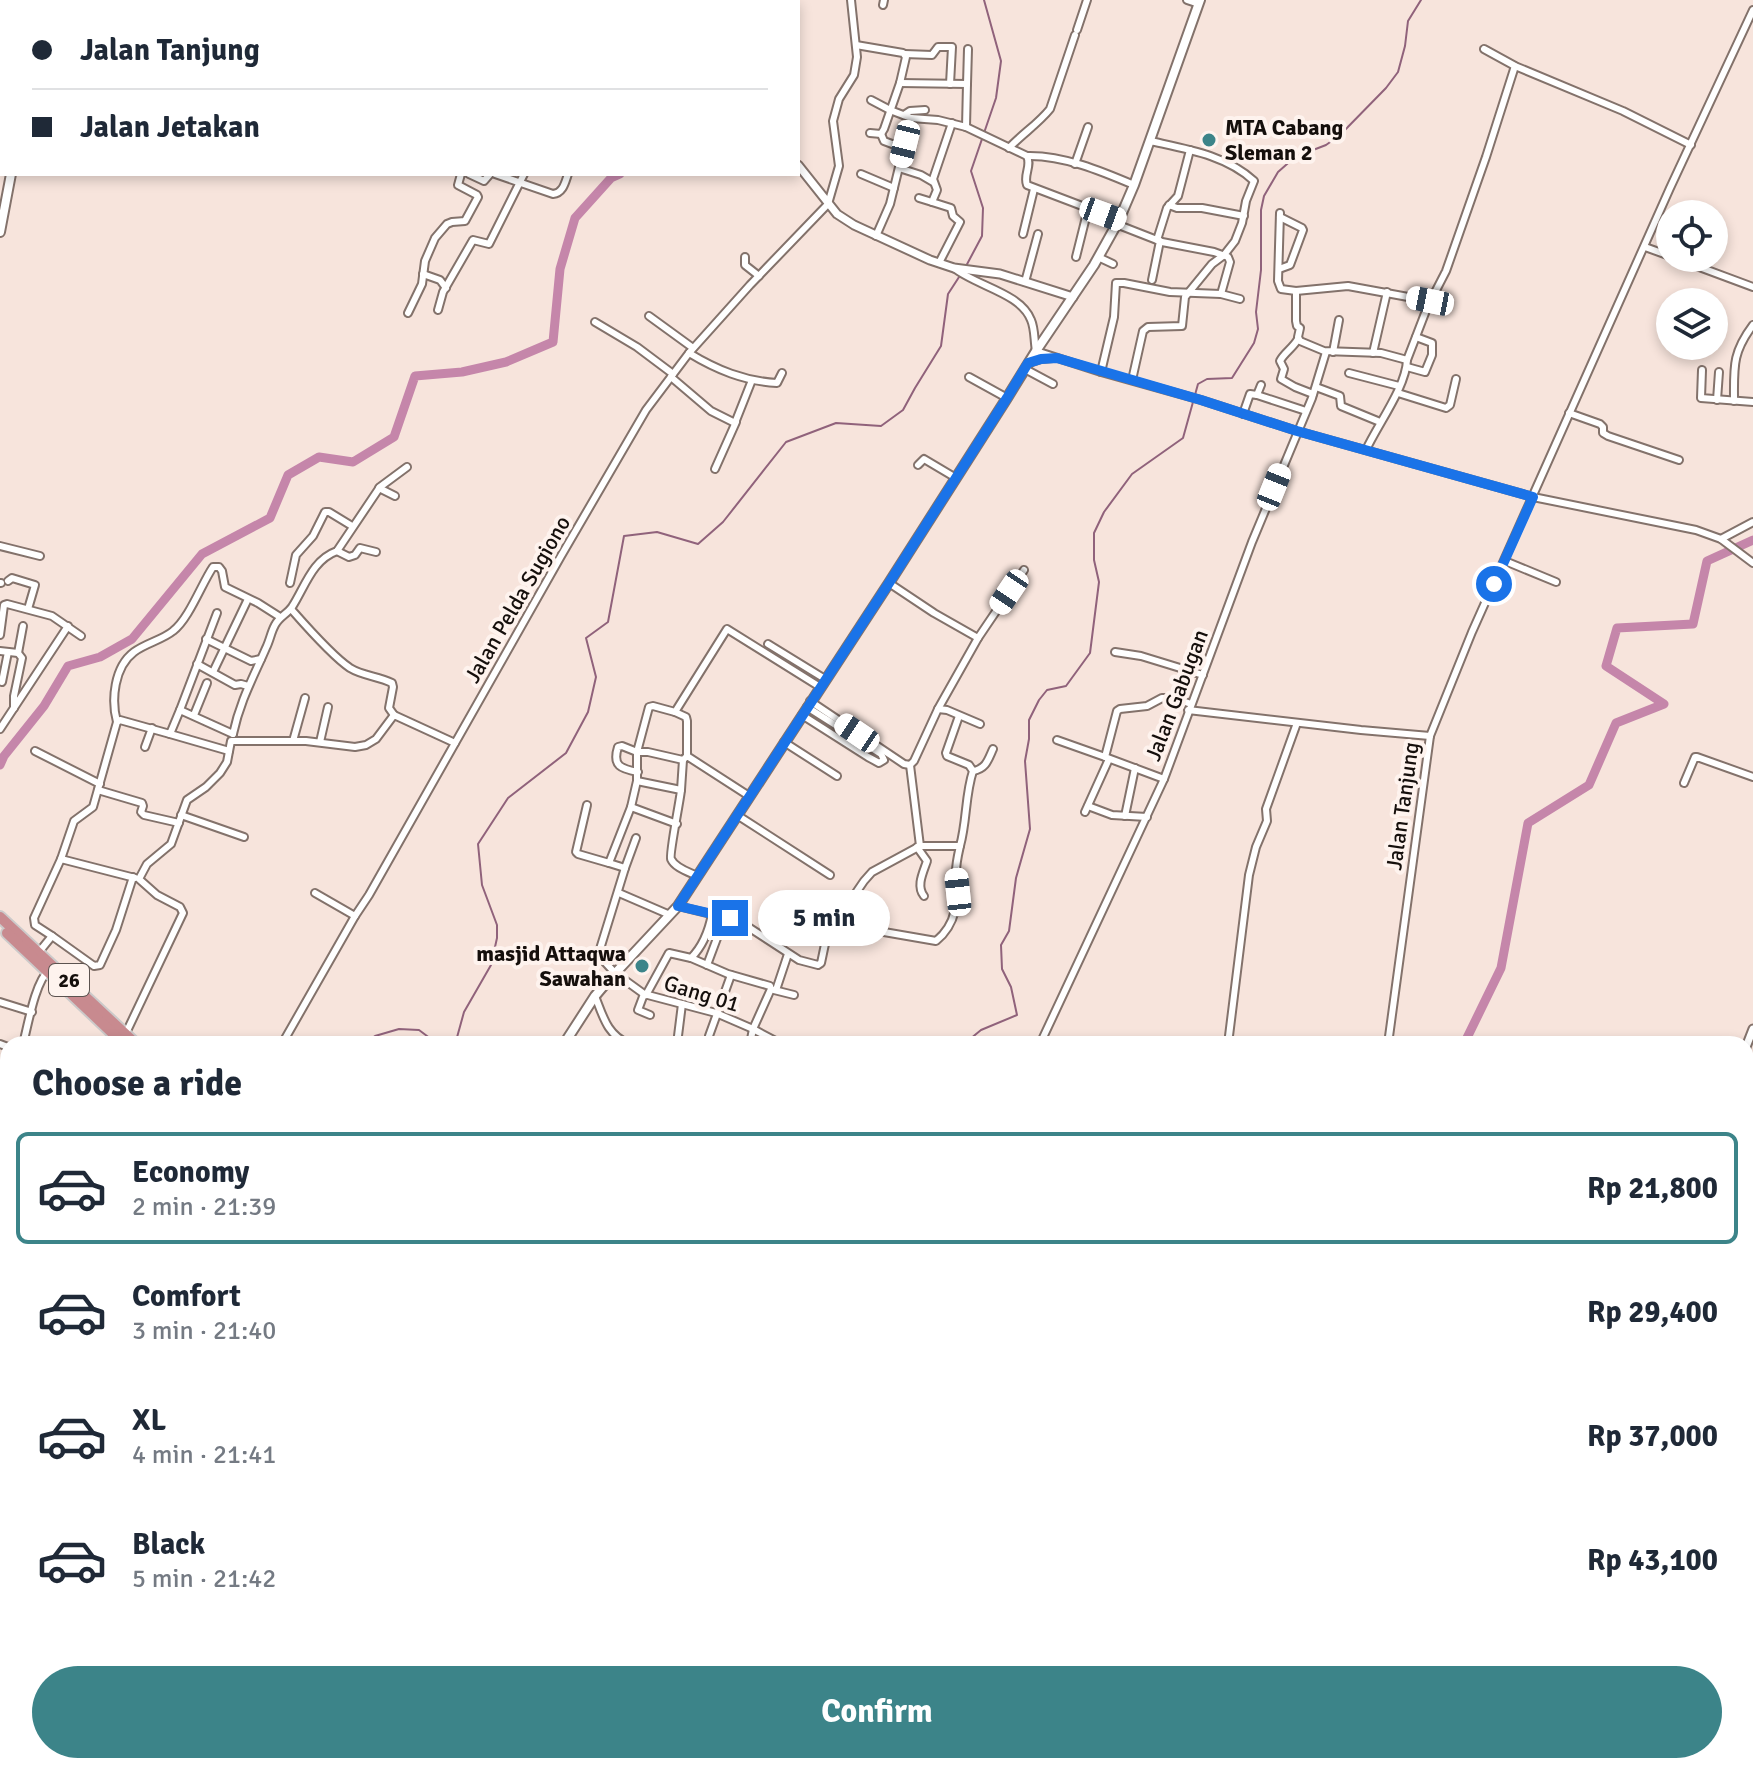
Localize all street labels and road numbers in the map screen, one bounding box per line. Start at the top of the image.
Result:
street label: Jalan Pelda Sugiono [459,511,576,688]
street label: Jalan Gabugan [1139,626,1214,765]
street label: Jalan Tanjung [1380,740,1425,872]
road number: 26 [49,964,89,996]
street label: Gang 01 [661,969,743,1018]

